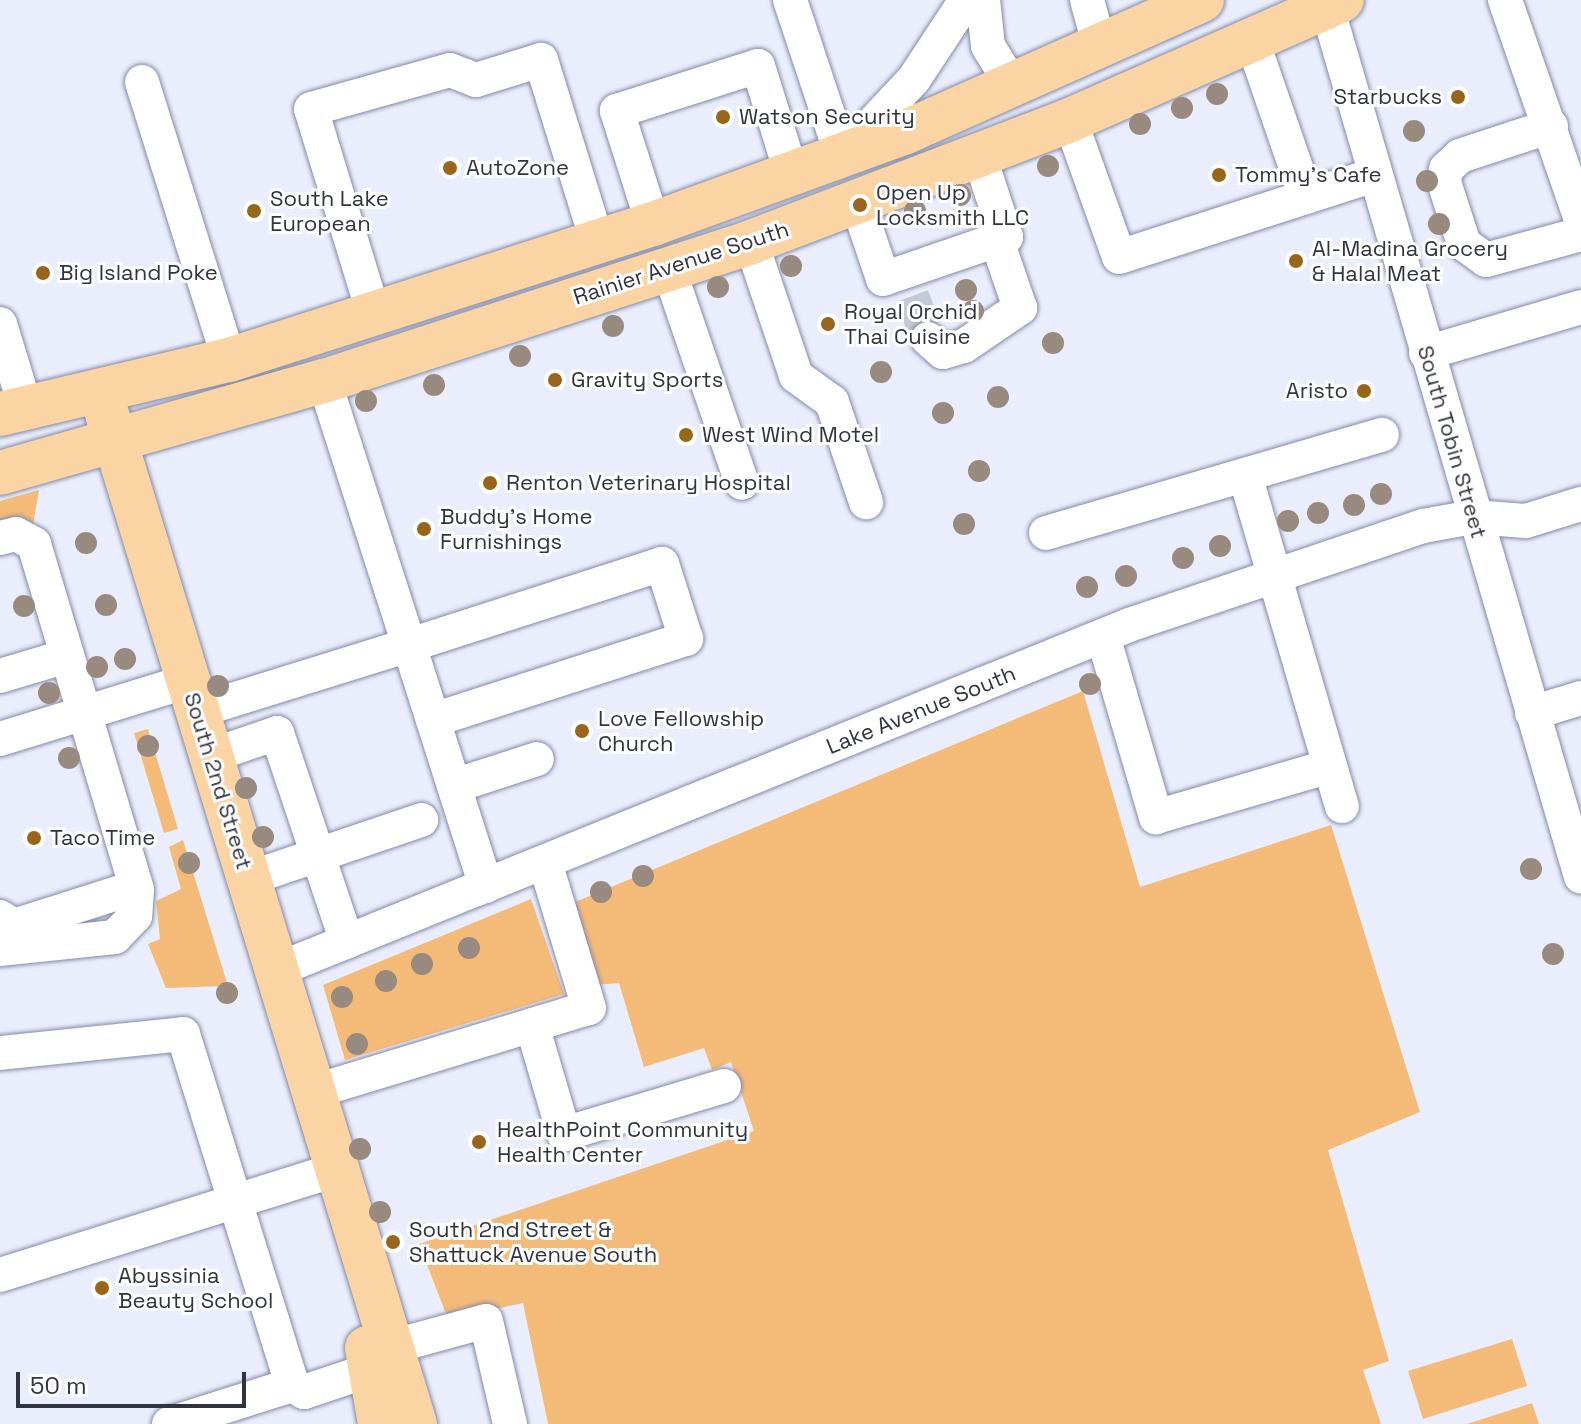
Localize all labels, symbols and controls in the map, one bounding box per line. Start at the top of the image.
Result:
place label: Starbucks [1334,84,1442,110]
marker: Starbucks [1449,88,1467,106]
place label: Watson Security [739,104,915,130]
marker: Watson Security [714,108,732,126]
place label: AutoZone [466,155,569,181]
marker: AutoZone [441,159,459,177]
place label: Tommy's Cafe [1235,162,1381,188]
marker: Tommy's Cafe [1210,166,1228,184]
place label: Open Up Locksmith LLC [876,179,1029,230]
place label: South Lake European [270,185,389,236]
marker: Open Up Locksmith LLC [851,196,869,214]
marker: South Lake European [245,202,263,220]
street label: Rainier Avenue South [570,216,792,310]
place label: Al-Madina Grocery & Halal Meat [1312,235,1508,286]
marker: Al-Madina Grocery & Halal Meat [1287,252,1305,270]
place label: Big Island Poke [59,260,218,286]
marker: Big Island Poke [34,264,52,282]
place label: Royal Orchid Thai Cuisine [844,298,977,350]
marker: Royal Orchid Thai Cuisine [819,315,837,333]
street label: South Tobin Street [1412,342,1492,542]
place label: Gravity Sports [571,367,723,393]
marker: Gravity Sports [546,371,564,389]
place label: Aristo [1286,378,1348,404]
marker: Aristo [1355,382,1373,400]
place label: West Wind Motel [702,422,879,448]
marker: West Wind Motel [677,426,695,444]
place label: Renton Veterinary Hospital [506,470,791,496]
marker: Renton Veterinary Hospital [481,474,499,492]
place label: Buddy's Home Furnishings [440,503,592,554]
marker: Buddy's Home Furnishings [415,520,433,538]
street label: Lake Avenue South [822,660,1020,760]
street label: South 2nd Street [179,689,257,873]
place label: Love Fellowship Church [598,705,764,756]
marker: Love Fellowship Church [573,722,591,740]
place label: Taco Time [50,825,156,851]
marker: Taco Time [25,829,43,847]
place label: HealthPoint Community Health Center [497,1116,748,1168]
marker: HealthPoint Community Health Center [468,1131,490,1153]
place label: South 2nd Street & Shattuck Avenue South [409,1216,657,1268]
marker: South 2nd Street & Shattuck Avenue South [384,1233,402,1251]
place label: Abyssinia Beauty School [118,1262,273,1314]
marker: Abyssinia Beauty School [93,1279,111,1297]
scale bar [20,1356,250,1406]
text: 50 m [30,1370,87,1401]

